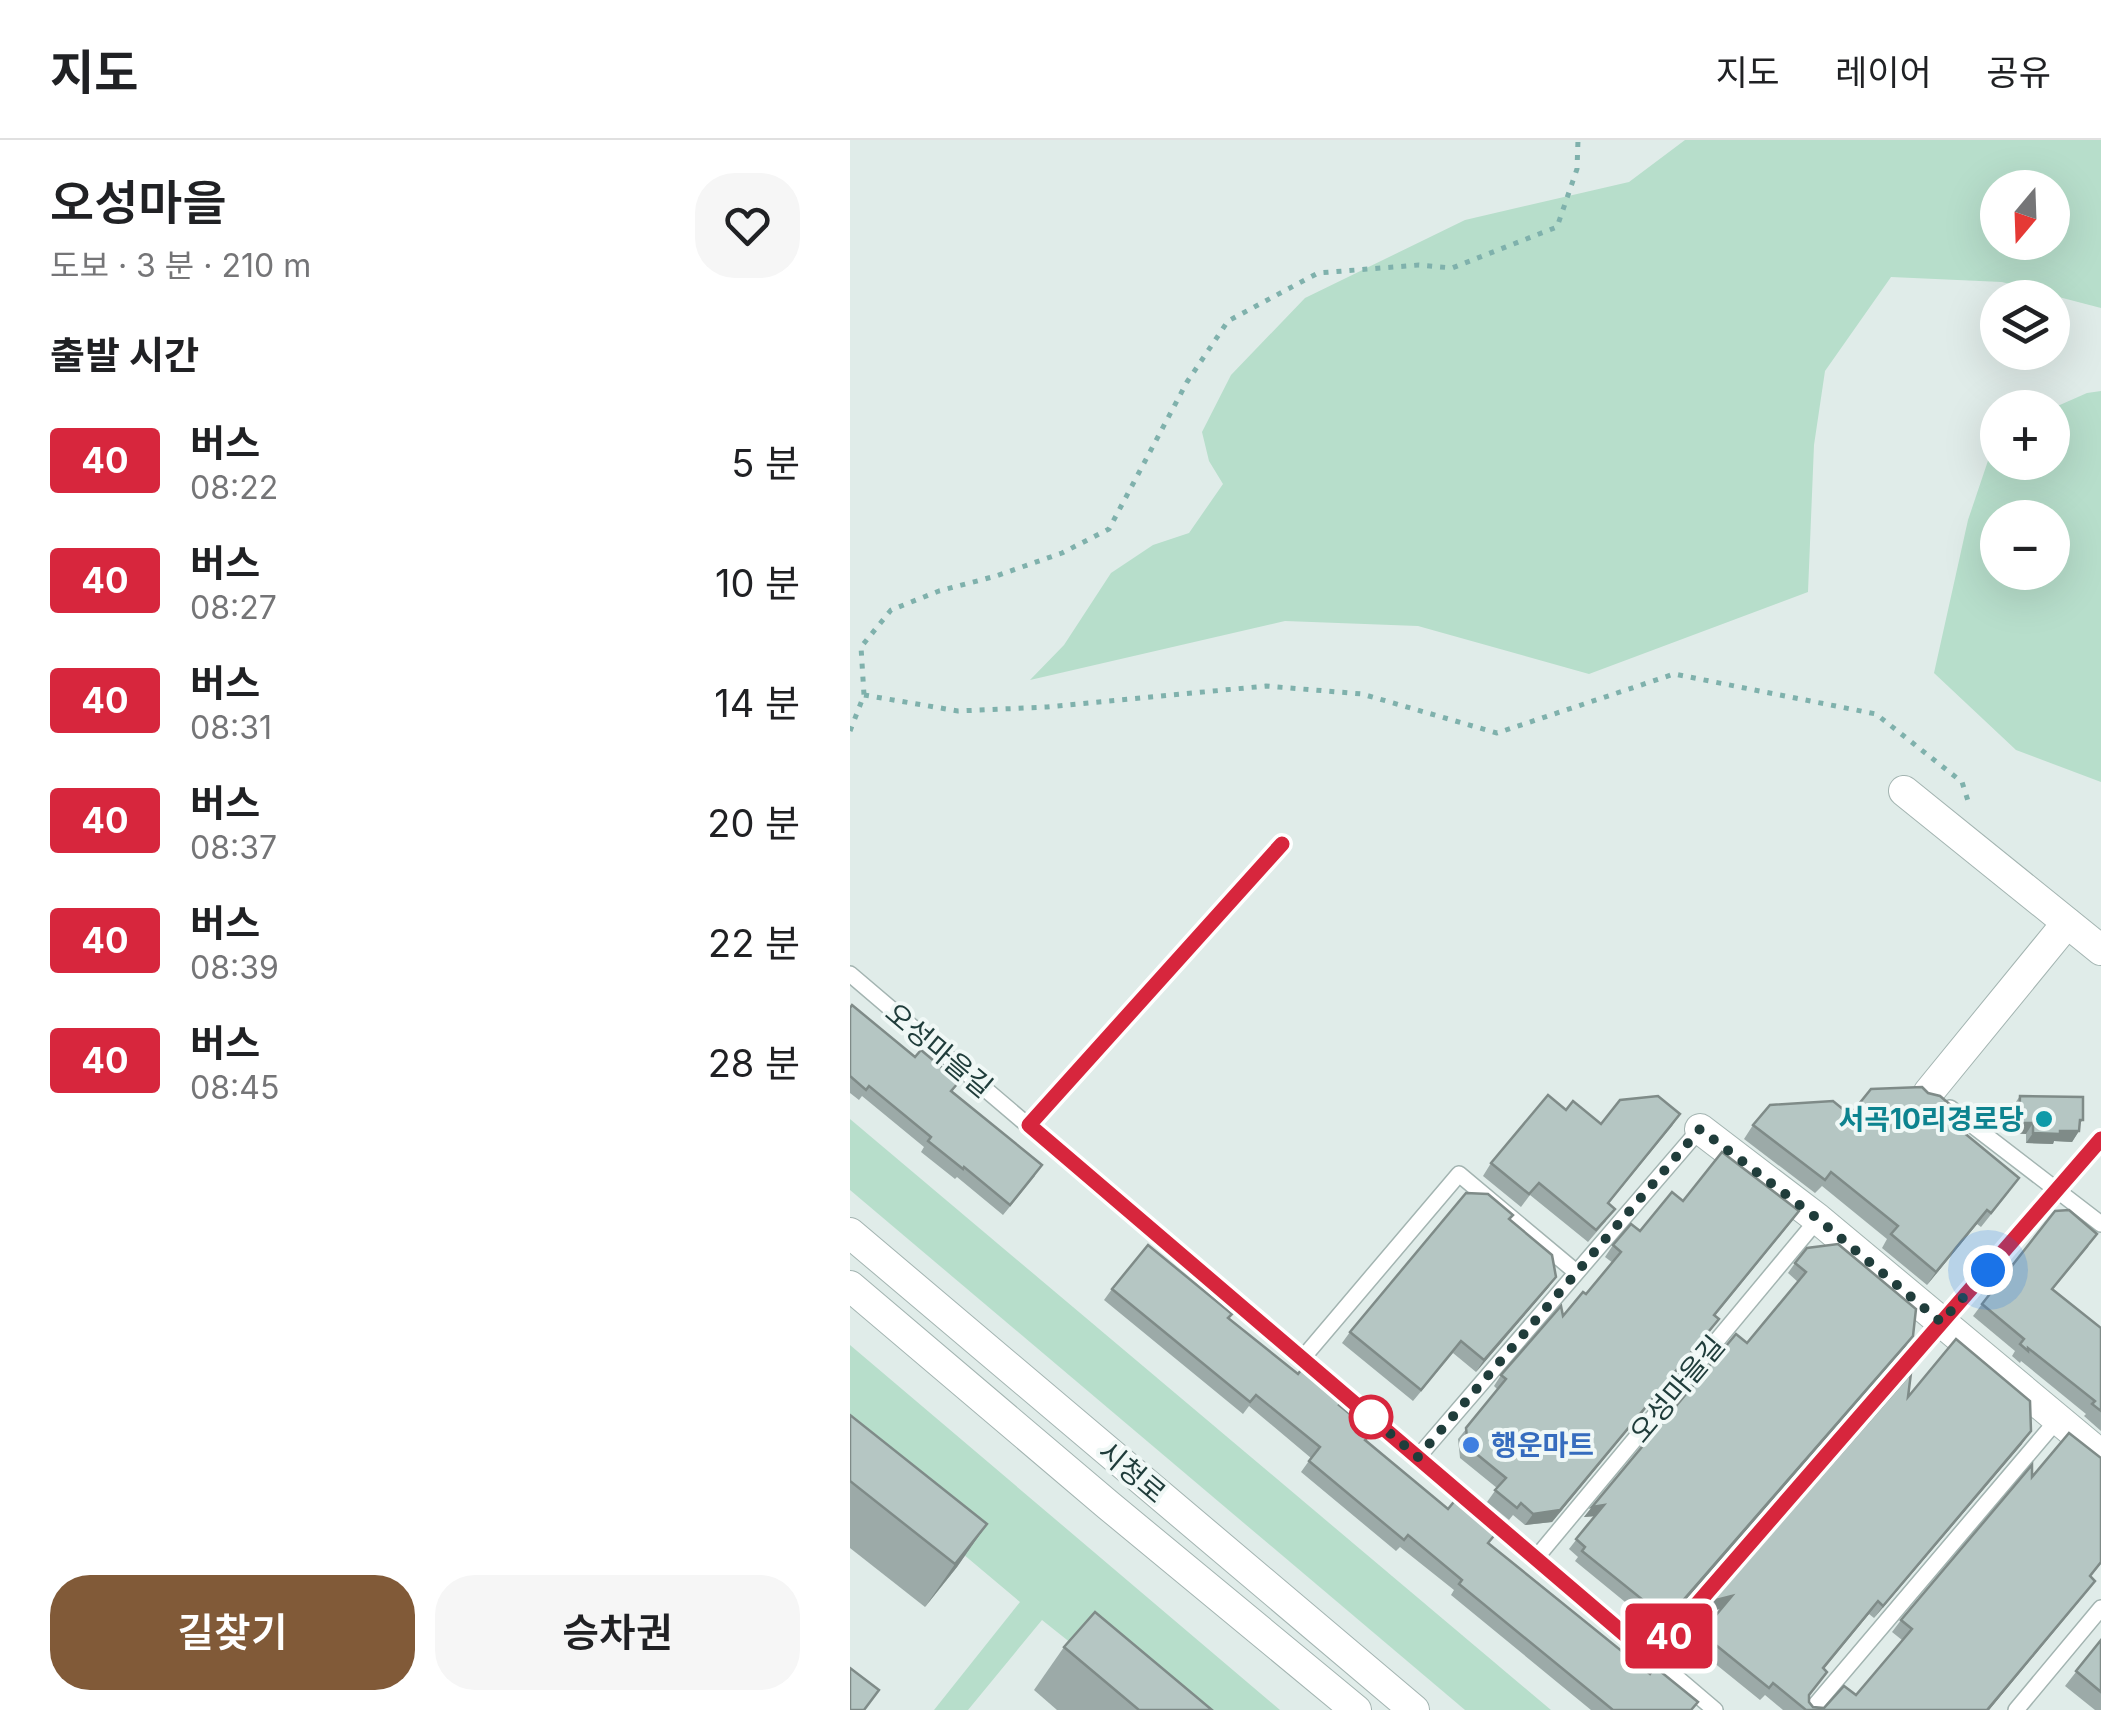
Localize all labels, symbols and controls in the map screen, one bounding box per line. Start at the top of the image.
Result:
text: 지도 [50,43,138,102]
text: 지도 [1716,51,1780,93]
text: 레이어 [1835,51,1932,93]
text: 공유 [1987,51,2051,93]
north arrow [1980,170,2070,260]
map controls [1980,170,2070,590]
text: 오성마을 [50,173,227,232]
button: heart [695,173,800,278]
text: 도보 · 3 분 · 210 m [50,246,311,285]
button: layers [1980,280,2070,370]
text: 출발 시간 [50,332,199,378]
button: + [1980,390,2070,480]
text: 버스 [190,420,260,466]
text: 40 [81,439,129,481]
text: 5 분 [731,440,800,486]
text: 08:22 [190,468,278,507]
button: − [1980,500,2070,590]
text: 버스 [190,540,260,586]
text: 40 [81,559,129,601]
text: 10 분 [715,560,800,606]
text: 08:27 [190,588,277,627]
text: 버스 [190,660,260,706]
text: 40 [81,679,129,721]
text: 14 분 [714,680,800,726]
text: 08:31 [190,708,272,747]
text: 버스 [190,780,260,826]
text: 40 [81,799,129,841]
text: 20 분 [707,800,800,846]
text: 08:37 [190,828,277,867]
text: 버스 [190,900,260,946]
text: 40 [81,919,129,961]
text: 22 분 [708,920,800,966]
text: 08:39 [190,948,279,987]
street label: 오성마을길 [879,996,999,1104]
text: 버스 [190,1020,260,1066]
text: 40 [81,1039,129,1081]
text: 28 분 [708,1040,800,1086]
text: 08:45 [190,1068,279,1107]
place label: 서곡10리경로당 [1838,1102,2024,1136]
marker: 서곡10리경로당 [2033,1108,2055,1130]
your location [1963,1245,2013,1295]
street label: 오성마을길 [1623,1329,1731,1449]
unlabelled marker [1350,1396,1392,1438]
place label: 행운마트 [1491,1428,1594,1462]
street label: 시청로 [1091,1434,1173,1510]
marker: 행운마트 [1460,1434,1482,1456]
button: 길찾기 [50,1575,415,1690]
button: 승차권 [435,1575,800,1690]
line badge: 40 [1624,1604,1714,1668]
text: 40 [1645,1615,1693,1657]

